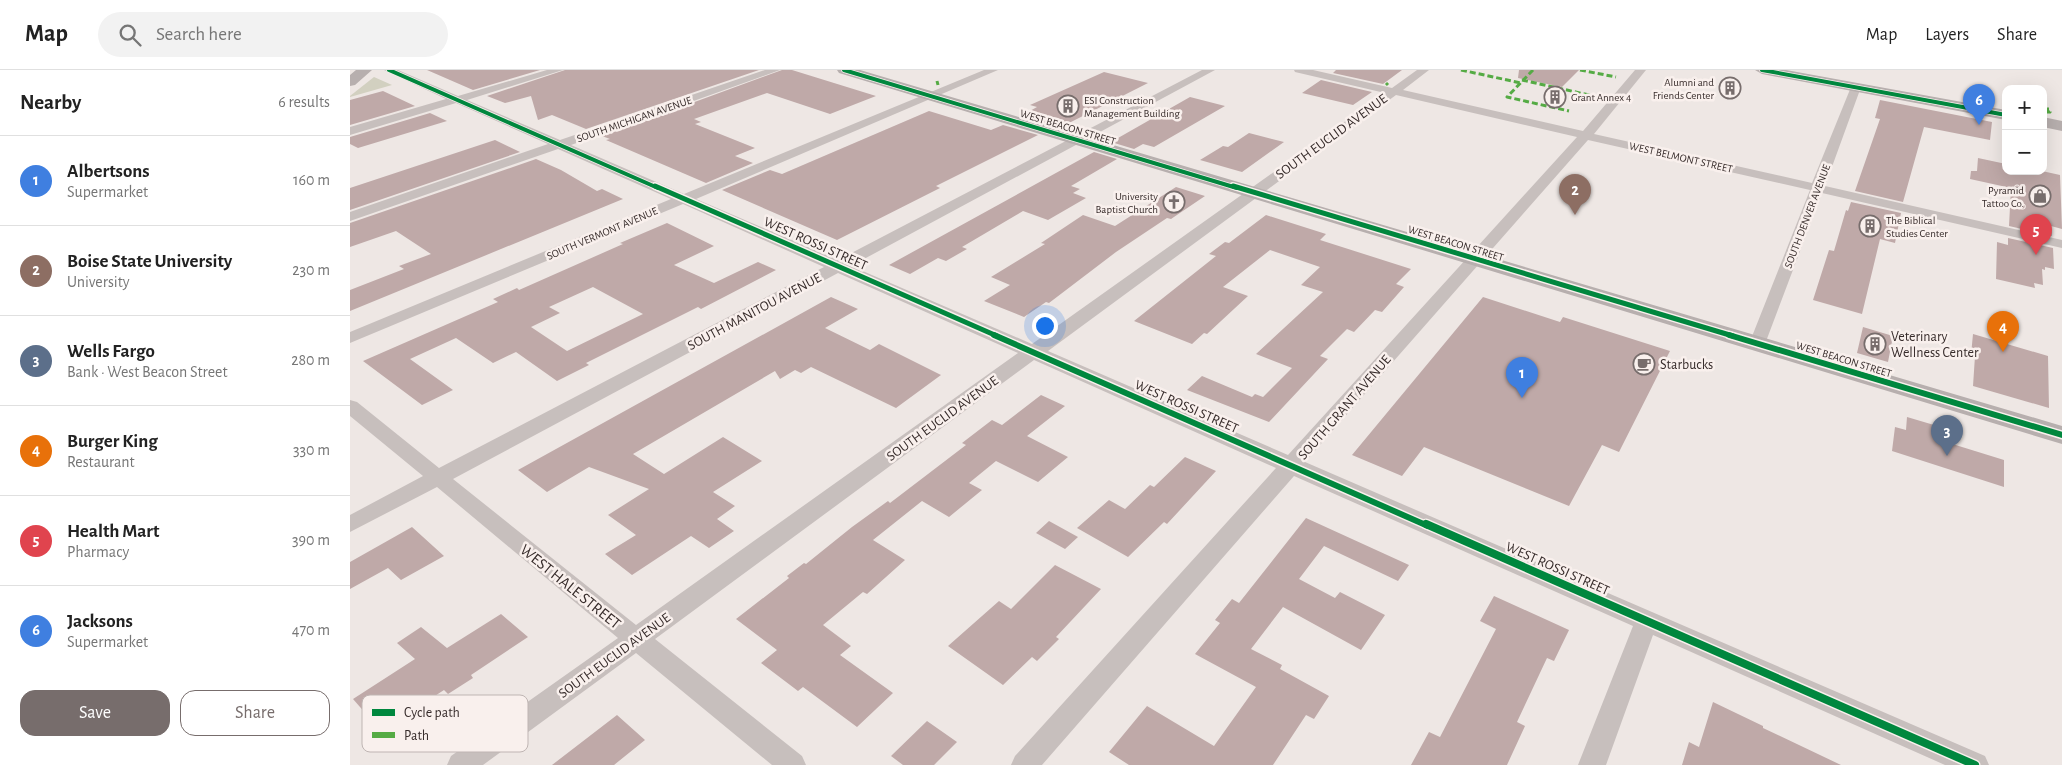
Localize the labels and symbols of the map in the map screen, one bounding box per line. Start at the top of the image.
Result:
building icon: Alumni and Friends Center [1718,76,1742,100]
place label: Alumni and Friends Center [1653,77,1714,101]
pin: 6 [1963,84,1995,125]
building icon: Grant Annex 4 [1543,85,1567,109]
street label: SOUTH EUCLID AVENUE [1273,92,1390,182]
place label: Grant Annex 4 [1571,92,1631,103]
street label: SOUTH MICHIGAN AVENUE [575,94,694,144]
building icon: ESI Construction Management Building [1056,94,1080,118]
place label: ESI Construction Management Building [1084,95,1181,119]
street label: WEST BEACON STREET [1019,108,1118,147]
street label: WEST BELMONT STREET [1628,140,1734,175]
street label: SOUTH DENVER AVENUE [1783,162,1833,270]
pin: 2 [1559,174,1591,215]
shop icon: Pyramid Tattoo Co. [2028,184,2052,208]
place label: Pyramid Tattoo Co. [1982,185,2024,209]
church icon: University Baptist Church [1162,190,1186,214]
place label: University Baptist Church [1095,191,1158,215]
street label: SOUTH VERMONT AVENUE [545,205,660,262]
building icon: The Biblical Studies Center [1858,214,1882,238]
pin: 5 [2020,214,2052,255]
street label: WEST ROSSI STREET [762,215,870,273]
place label: The Biblical Studies Center [1886,215,1948,239]
street label: WEST BEACON STREET [1407,224,1506,263]
street label: SOUTH MANITOU AVENUE [685,271,824,353]
pin: 4 [1987,311,2019,352]
your location [1032,313,1058,339]
place label: Veterinary Wellness Center [1891,330,1979,360]
building icon: Veterinary Wellness Center [1863,332,1887,356]
street label: WEST BEACON STREET [1795,340,1894,379]
cafe icon: Starbucks [1632,352,1656,376]
street label: SOUTH GRANT AVENUE [1296,353,1394,463]
pin: 1 [1506,357,1538,398]
place label: Starbucks [1660,358,1713,372]
street label: SOUTH EUCLID AVENUE [884,374,1001,464]
street label: WEST ROSSI STREET [1133,378,1241,436]
pin: 3 [1931,415,1963,456]
street label: WEST ROSSI STREET [1504,540,1612,598]
street label: WEST HALE STREET [517,541,624,632]
street label: SOUTH EUCLID AVENUE [556,611,673,701]
legend [362,695,528,752]
text: Cycle path [404,706,460,720]
text: Path [404,729,429,743]

